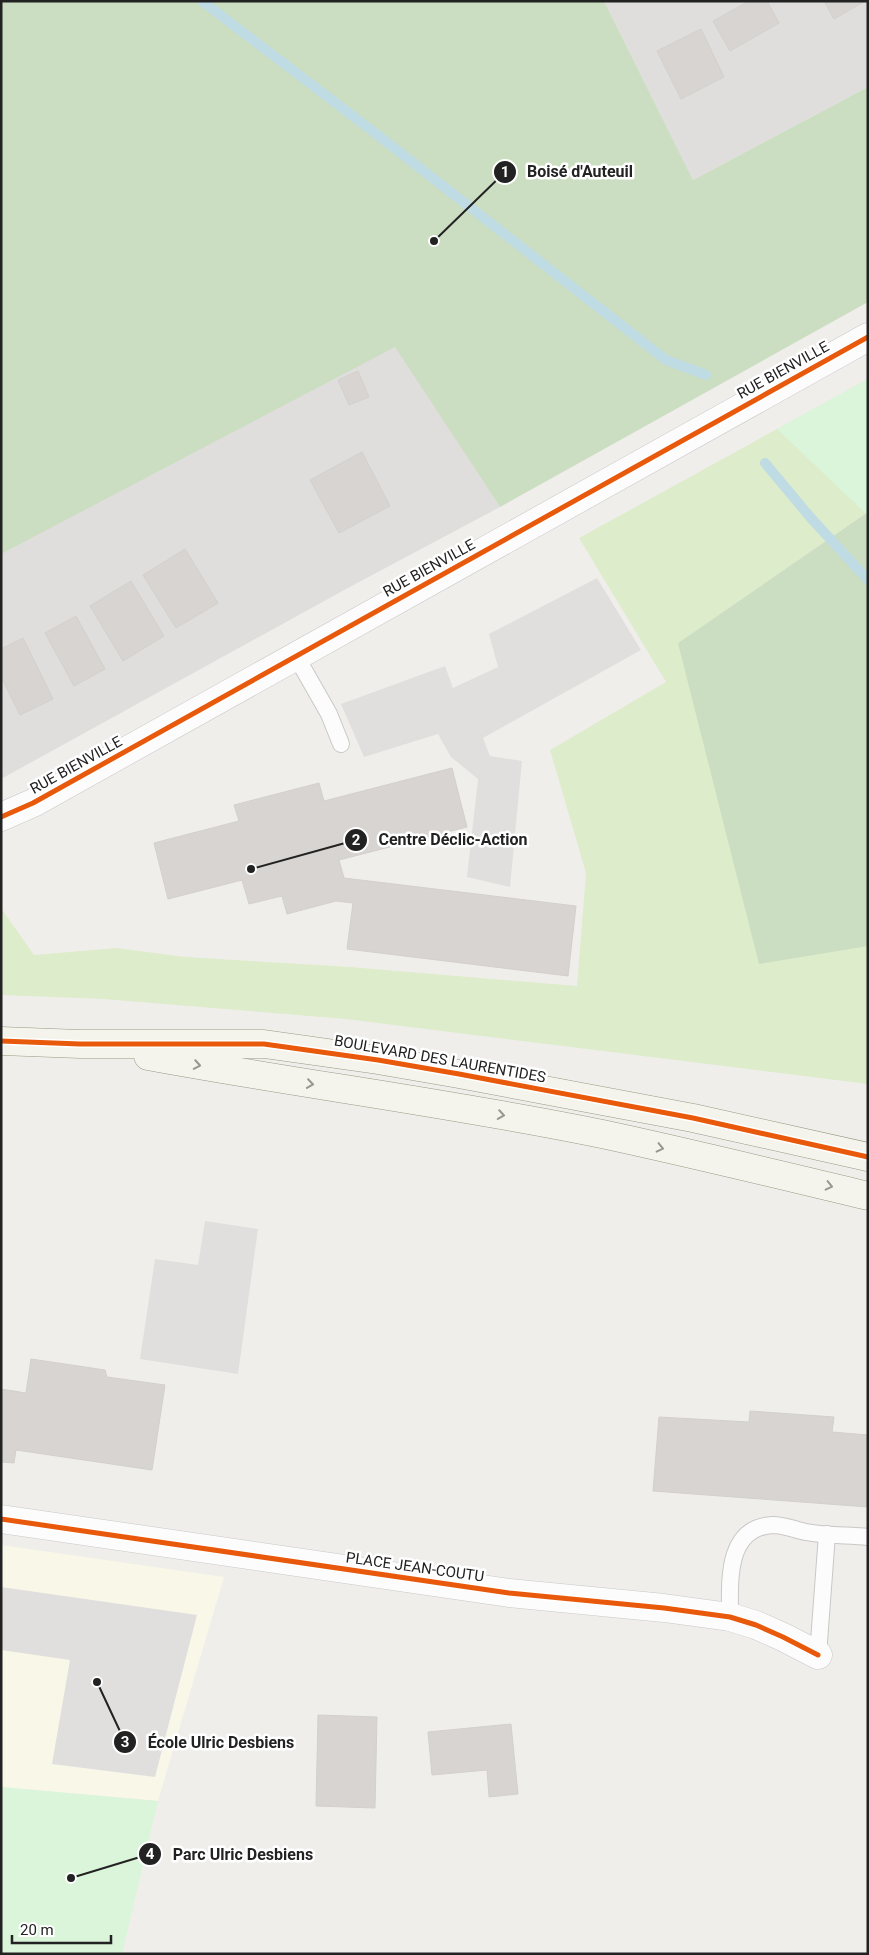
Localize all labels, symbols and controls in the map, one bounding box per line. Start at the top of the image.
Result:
callout: Boisé d'Auteuil [492,156,643,187]
text: Boisé d'Auteuil [527,162,633,181]
text: 1 [501,163,509,181]
street label: RUE BIENVILLE [734,337,832,403]
street label: RUE BIENVILLE [380,535,478,601]
street label: RUE BIENVILLE [27,732,125,798]
callout: Centre Déclic-Action [343,824,537,855]
text: Centre Déclic-Action [378,830,528,849]
text: 2 [352,831,361,849]
street label: BOULEVARD DES LAURENTIDES [333,1031,547,1087]
one-way arrow [192,1060,201,1070]
one-way arrow [306,1078,314,1089]
one-way arrow [496,1110,505,1120]
one-way arrow [656,1142,665,1152]
one-way arrow [824,1180,833,1191]
street label: PLACE JEAN-COUTU [345,1548,485,1586]
callout: École Ulric Desbiens [113,1726,304,1757]
text: 3 [121,1733,129,1751]
text: École Ulric Desbiens [148,1733,294,1752]
callout: Parc Ulric Desbiens [138,1838,323,1869]
text: 4 [146,1845,155,1863]
text: Parc Ulric Desbiens [173,1845,313,1864]
scale bar [12,1912,111,1944]
text: 20 m [20,1921,54,1939]

